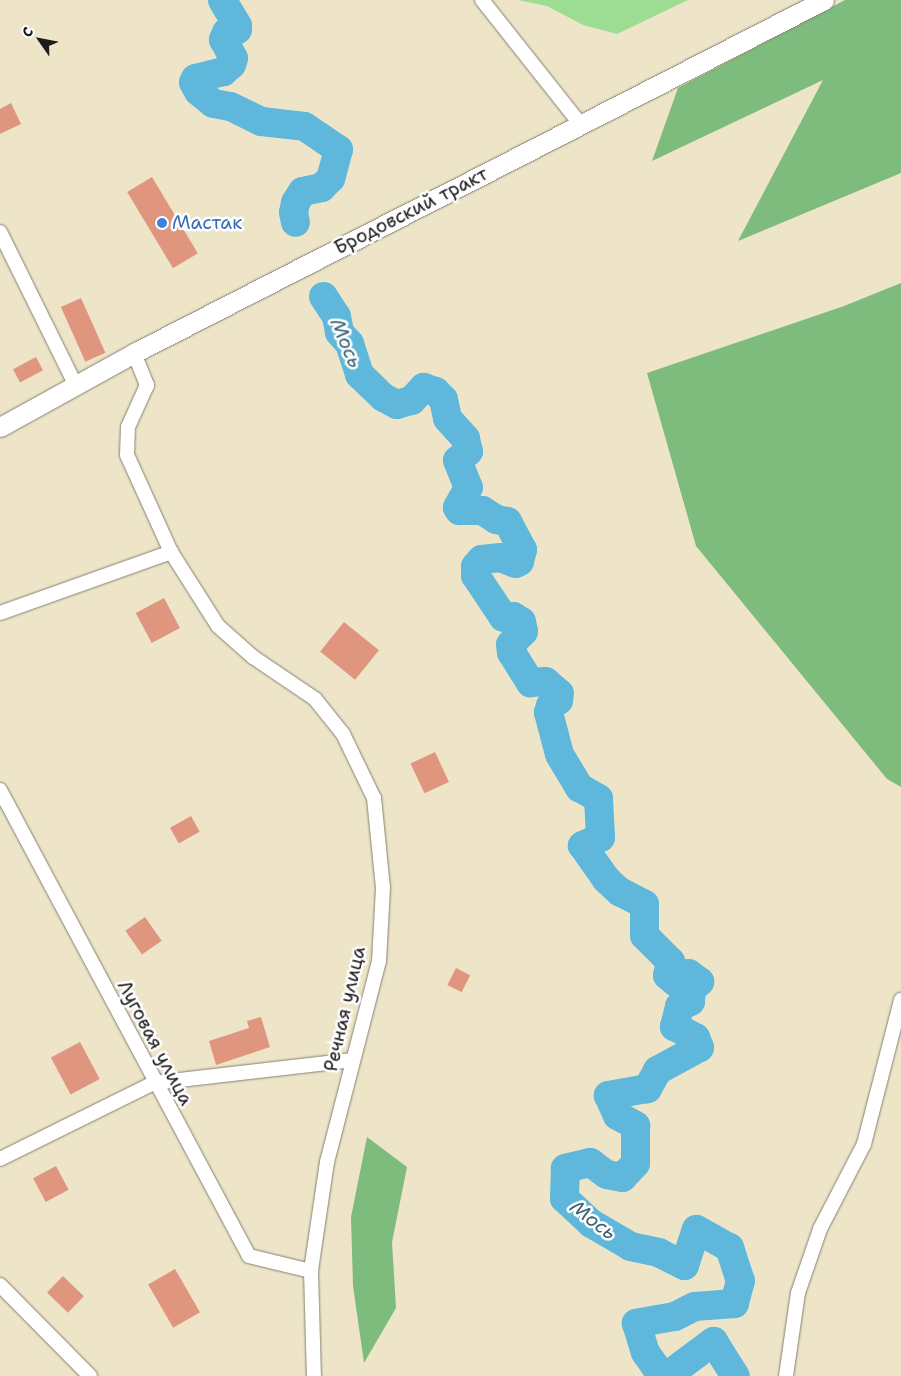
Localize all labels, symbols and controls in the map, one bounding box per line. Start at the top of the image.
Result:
north arrow [15,15,65,65]
text: С [18,23,37,40]
street label: Бродовский тракт [330,162,492,260]
place label: Мастак [172,212,242,234]
marker: Мастак [156,217,168,229]
water label: Мось [325,314,367,372]
street label: Речная улица [320,944,370,1074]
street label: Луговая улица [112,977,198,1109]
water label: Мось [565,1195,621,1245]

